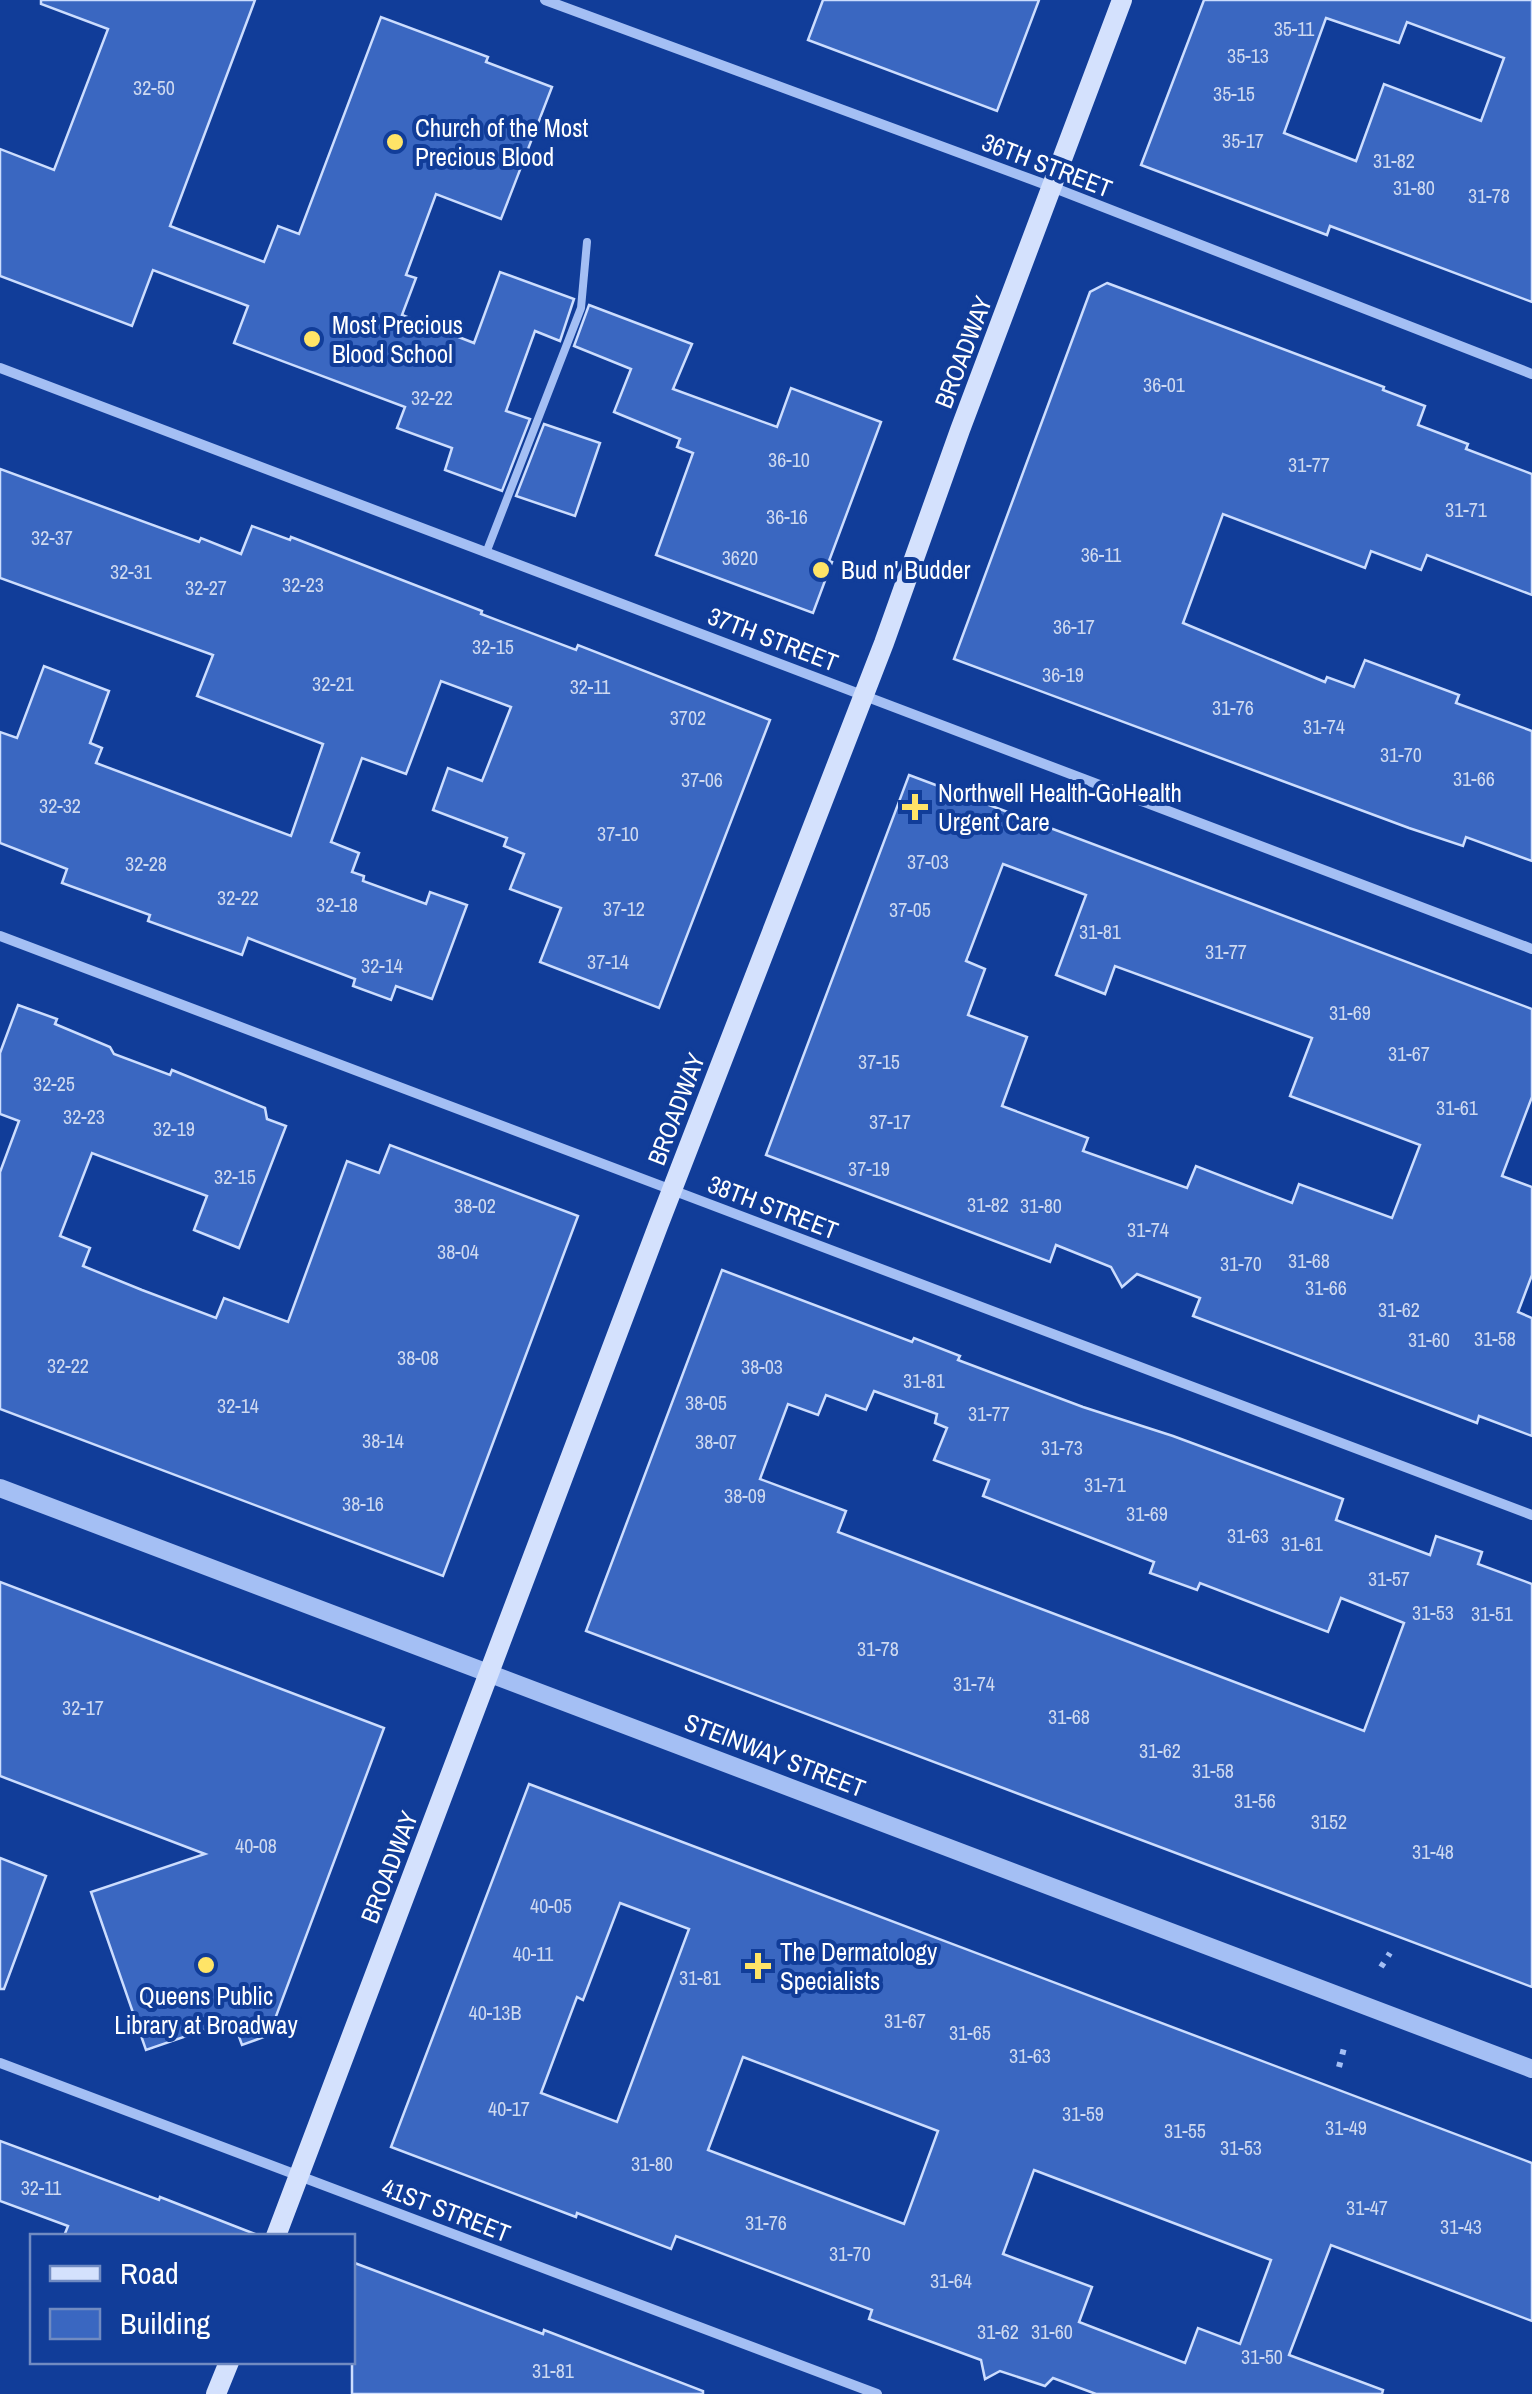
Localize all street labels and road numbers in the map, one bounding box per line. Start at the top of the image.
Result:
street label: 36TH STREET [977,125,1117,206]
street label: BROADWAY [926,291,1000,413]
street label: 37TH STREET [703,599,843,680]
street label: BROADWAY [639,1048,713,1170]
street label: 38TH STREET [703,1167,843,1248]
street label: STEINWAY STREET [680,1705,871,1805]
street label: BROADWAY [352,1806,426,1928]
street label: 41ST STREET [377,2170,516,2250]

